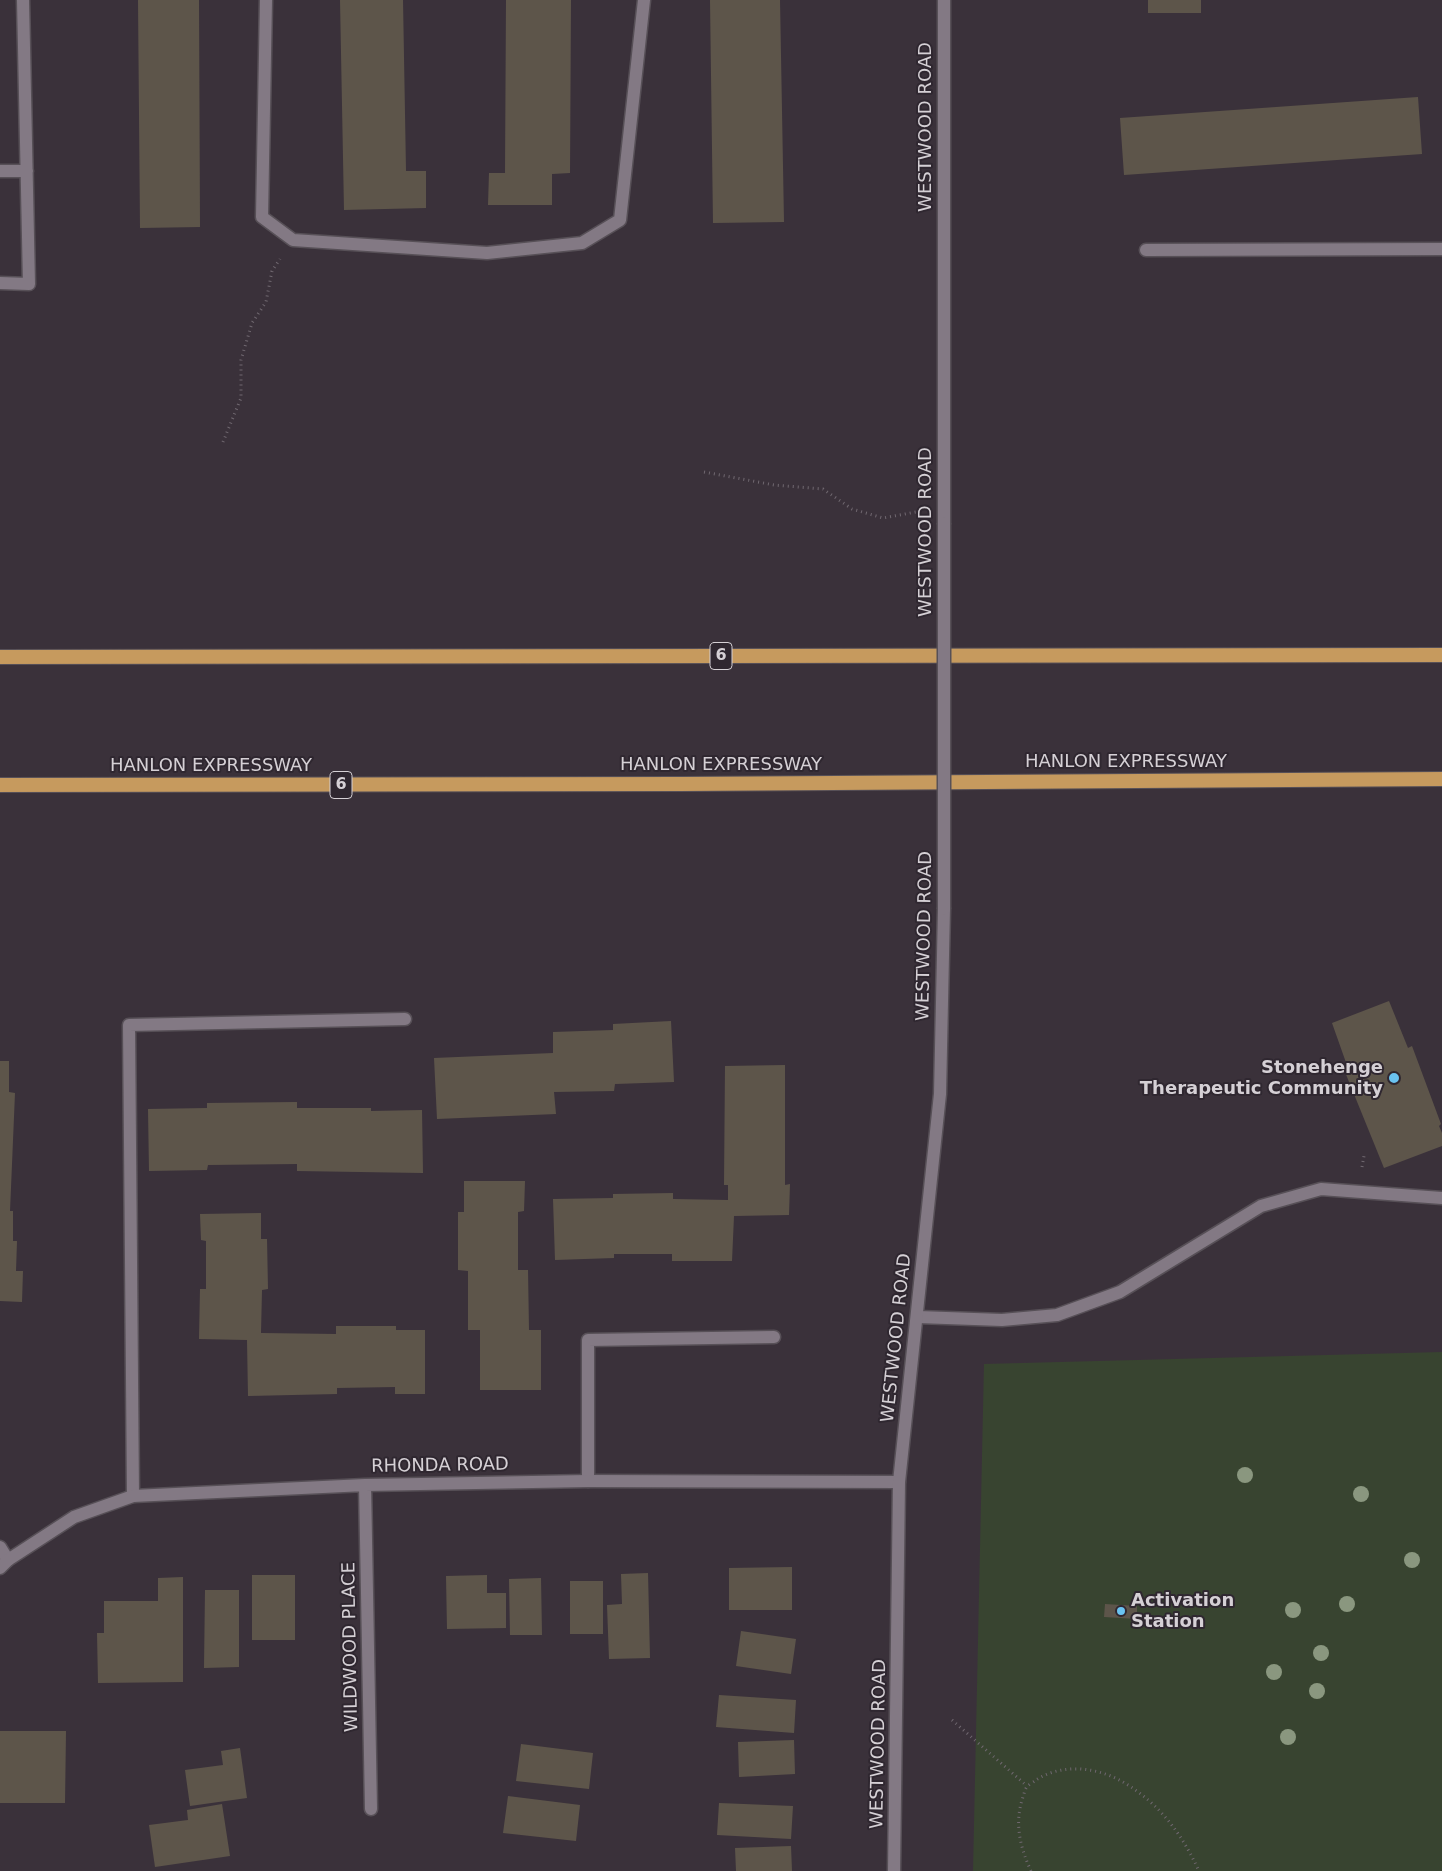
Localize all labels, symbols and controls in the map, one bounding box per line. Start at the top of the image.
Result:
street label: WESTWOOD ROAD [915,42,937,212]
street label: WESTWOOD ROAD [915,447,937,617]
road number: 6 [710,642,732,669]
street label: HANLON EXPRESSWAY [1025,751,1227,773]
street label: HANLON EXPRESSWAY [620,754,822,776]
street label: HANLON EXPRESSWAY [110,755,312,777]
road number: 6 [330,772,352,798]
street label: WESTWOOD ROAD [913,851,937,1021]
place label: Stonehenge Therapeutic Community [1140,1057,1383,1100]
marker: Stonehenge Therapeutic Community [1387,1071,1401,1085]
street label: WESTWOOD ROAD [877,1252,917,1424]
street label: RHONDA ROAD [371,1454,509,1478]
street label: WILDWOOD PLACE [339,1562,363,1732]
place label: Activation Station [1131,1590,1234,1632]
marker: Activation Station [1115,1605,1127,1617]
street label: WESTWOOD ROAD [867,1659,891,1829]

